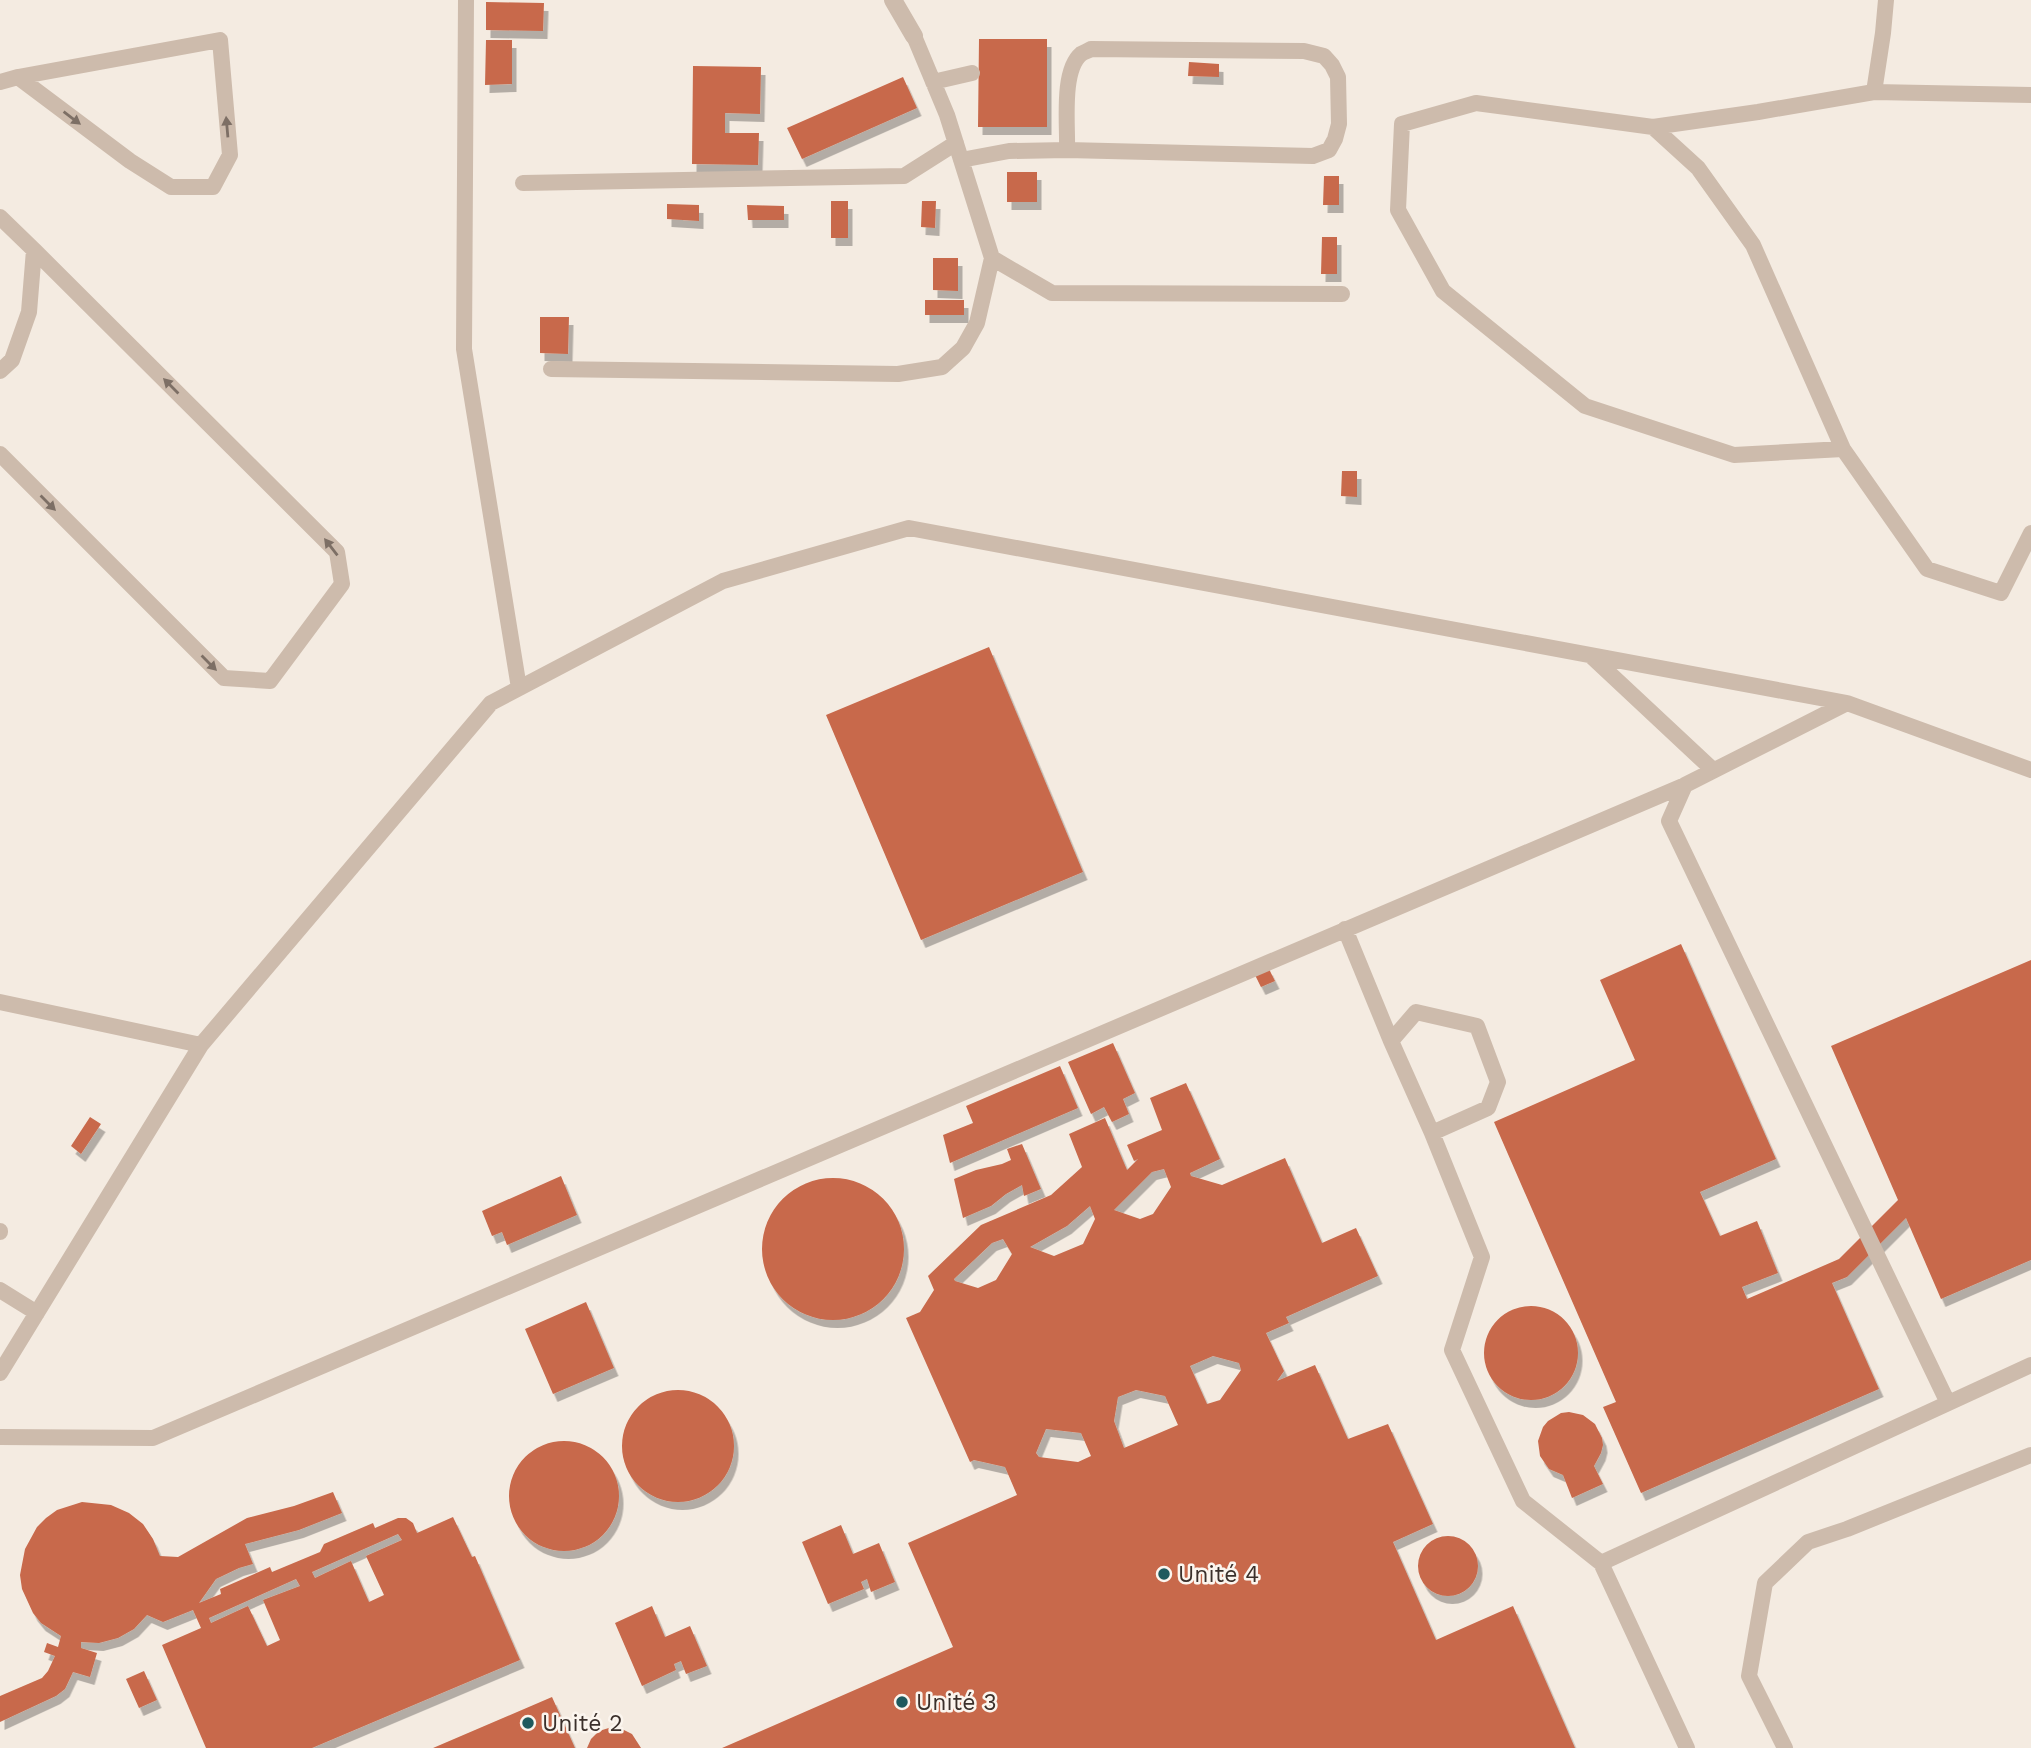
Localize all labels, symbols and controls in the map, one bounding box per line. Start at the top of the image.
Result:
one-way arrow [63,111,81,125]
one-way arrow [221,115,232,137]
one-way arrow [162,377,179,394]
one-way arrow [40,494,57,511]
one-way arrow [323,538,338,556]
one-way arrow [200,655,217,671]
place label: Unité 4 [1178,1561,1259,1588]
marker: Unité 4 [1156,1566,1172,1582]
place label: Unité 3 [916,1689,997,1716]
marker: Unité 3 [894,1694,910,1710]
place label: Unité 2 [542,1710,623,1737]
marker: Unité 2 [520,1715,536,1731]

